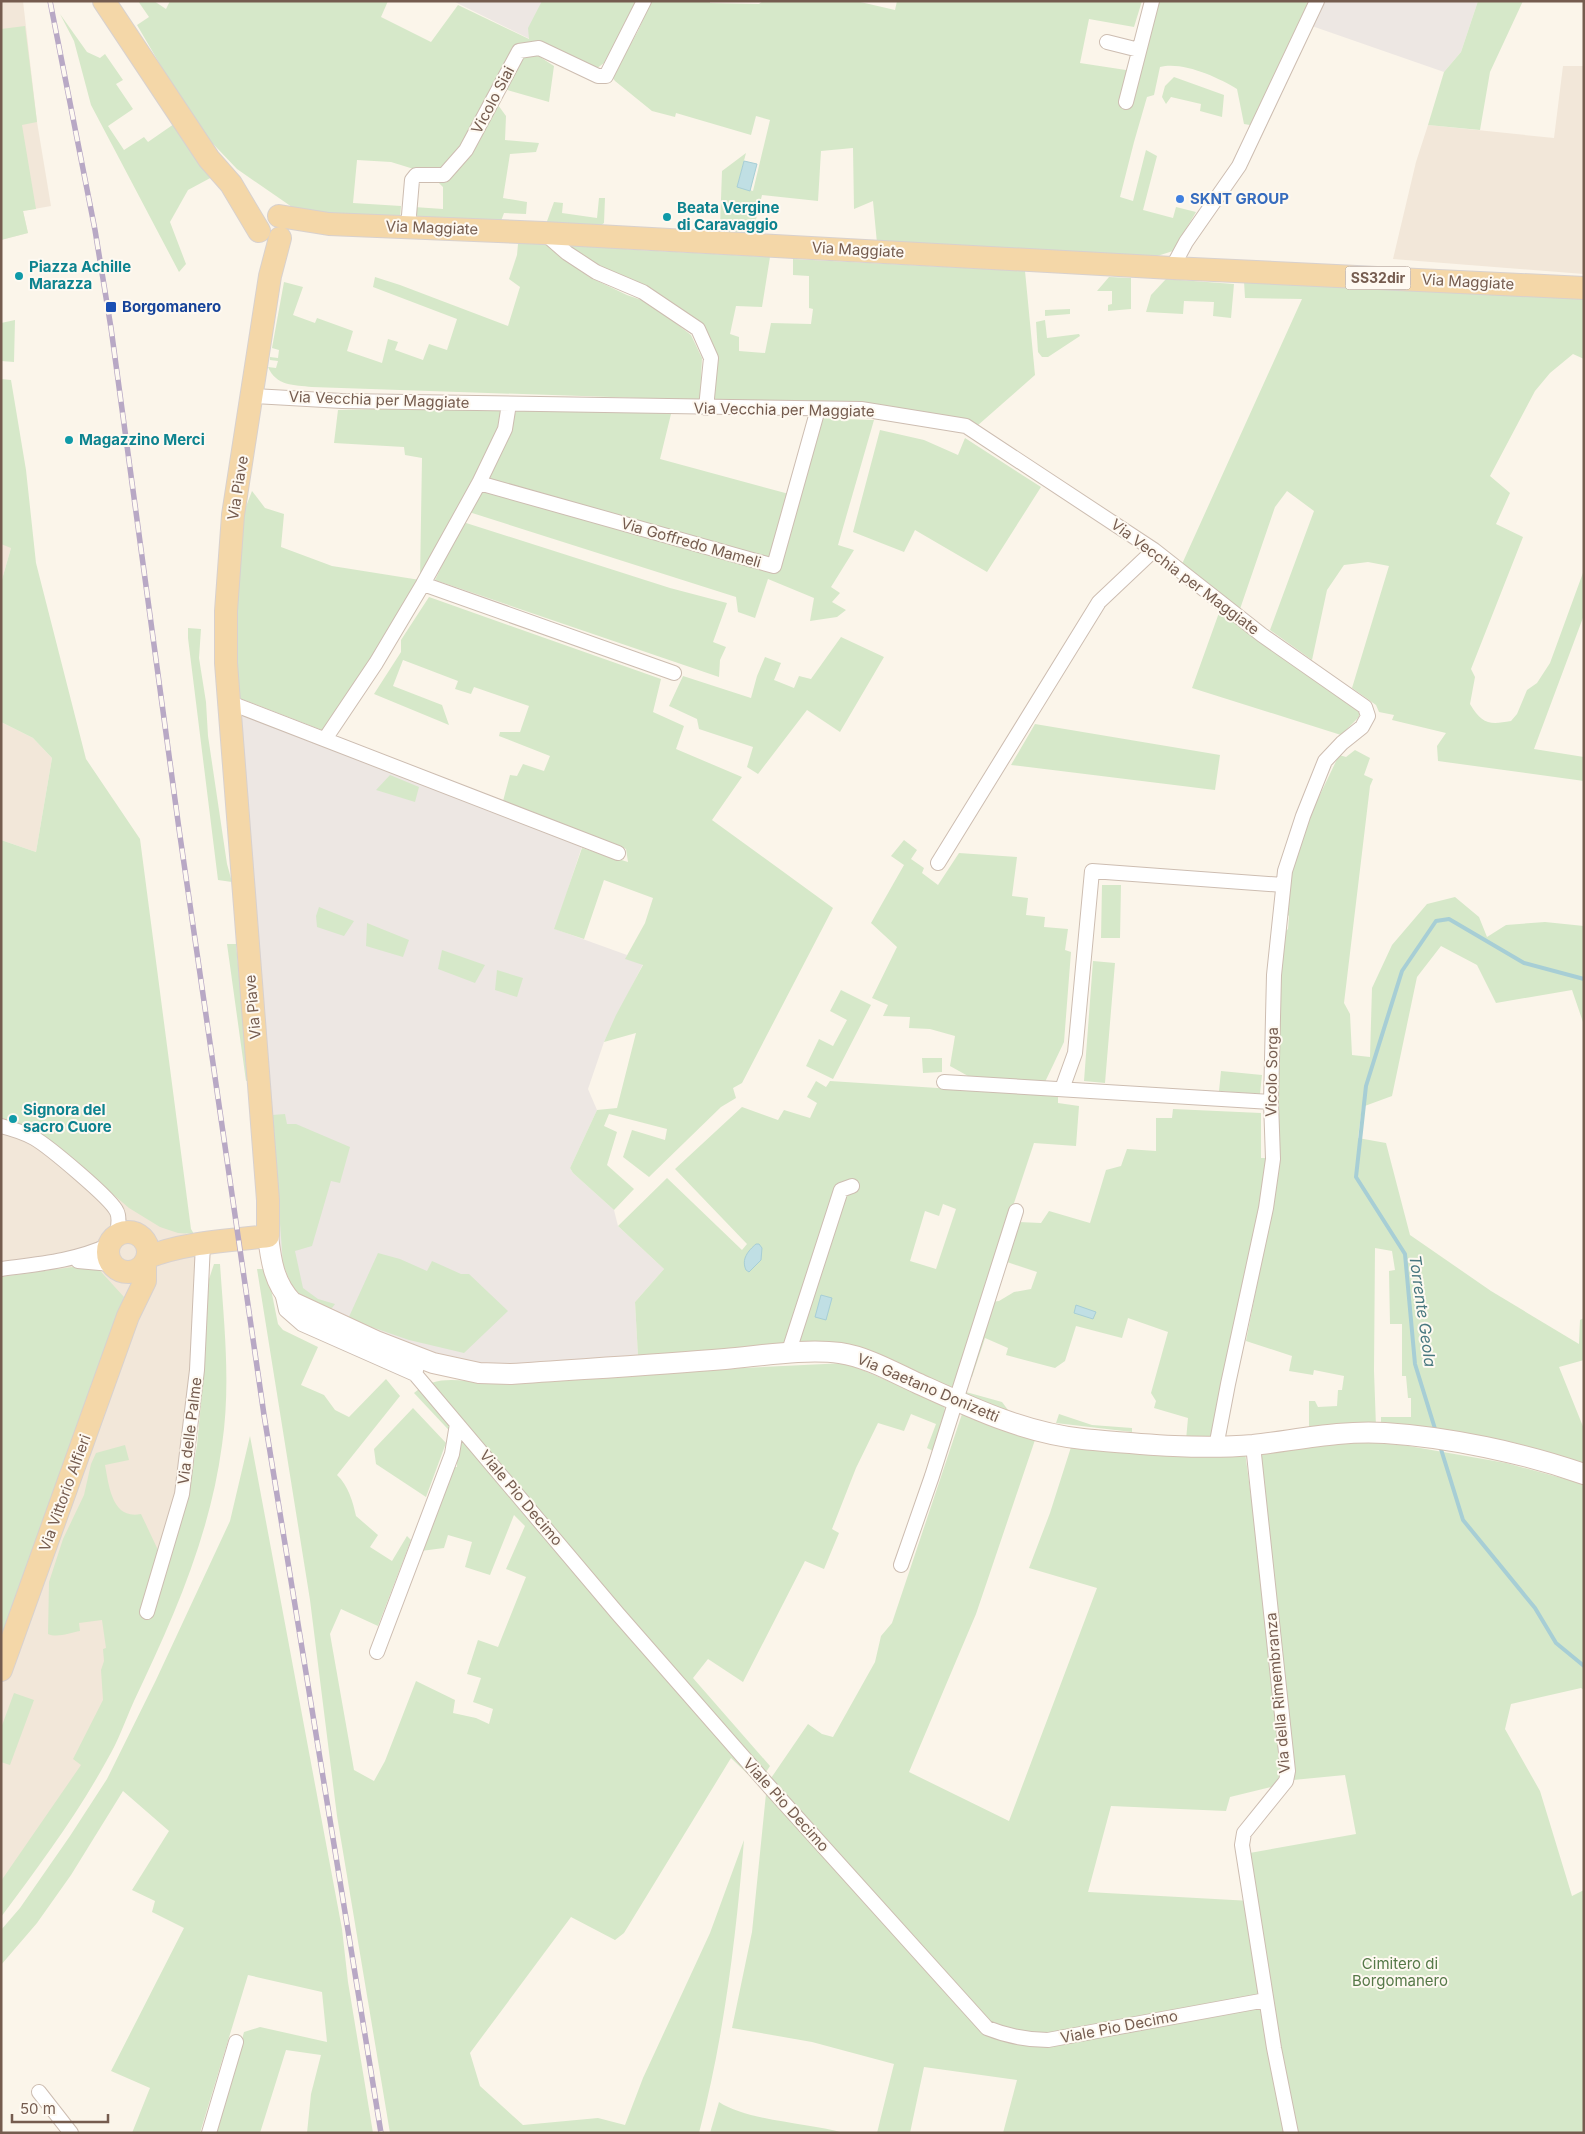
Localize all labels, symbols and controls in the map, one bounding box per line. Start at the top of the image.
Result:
street label: Vicolo Siai [467,63,518,137]
place label: SKNT GROUP [1190,189,1289,208]
marker: SKNT GROUP [1174,193,1186,205]
place label: Beata Vergine di Caravaggio [677,198,779,234]
marker: Beata Vergine di Caravaggio [661,211,673,223]
street label: Via Maggiate [385,216,479,239]
street label: Via Maggiate [811,238,905,261]
place label: Piazza Achille Marazza [29,257,131,293]
road number: SS32dir [1346,266,1410,290]
marker: Piazza Achille Marazza [13,270,25,282]
street label: Via Maggiate [1421,270,1515,293]
place label: Borgomanero [122,297,221,316]
marker: Borgomanero [104,300,118,314]
street label: Via Vecchia per Maggiate [288,387,470,412]
street label: Via Vecchia per Maggiate [693,398,875,421]
place label: Magazzino Merci [79,430,205,449]
marker: Magazzino Merci [63,434,75,446]
street label: Via Piave [223,454,252,521]
street label: Via Goffredo Mameli [619,513,763,572]
street label: Via Vecchia per Maggiate [1107,515,1263,639]
street label: Via Piave [240,974,265,1040]
street label: Vicolo Sorga [1261,1027,1282,1117]
place label: Signora del sacro Cuore [23,1100,112,1136]
marker: Signora del sacro Cuore [7,1113,19,1125]
water label: Torrente Geola [1405,1254,1441,1368]
street label: Via Gaetano Donizetti [854,1349,1002,1426]
street label: Via delle Palme [173,1376,206,1486]
street label: Via Vittorio Alfieri [35,1432,95,1554]
street label: Viale Pio Decimo [476,1446,567,1549]
street label: Via della Rimembranza [1261,1612,1294,1774]
street label: Viale Pio Decimo [739,1754,833,1855]
park label: Cimitero di Borgomanero [1352,1954,1448,1990]
street label: Viale Pio Decimo [1059,2006,1179,2047]
scale bar [12,2092,109,2124]
text: 50 m [20,2099,56,2118]

